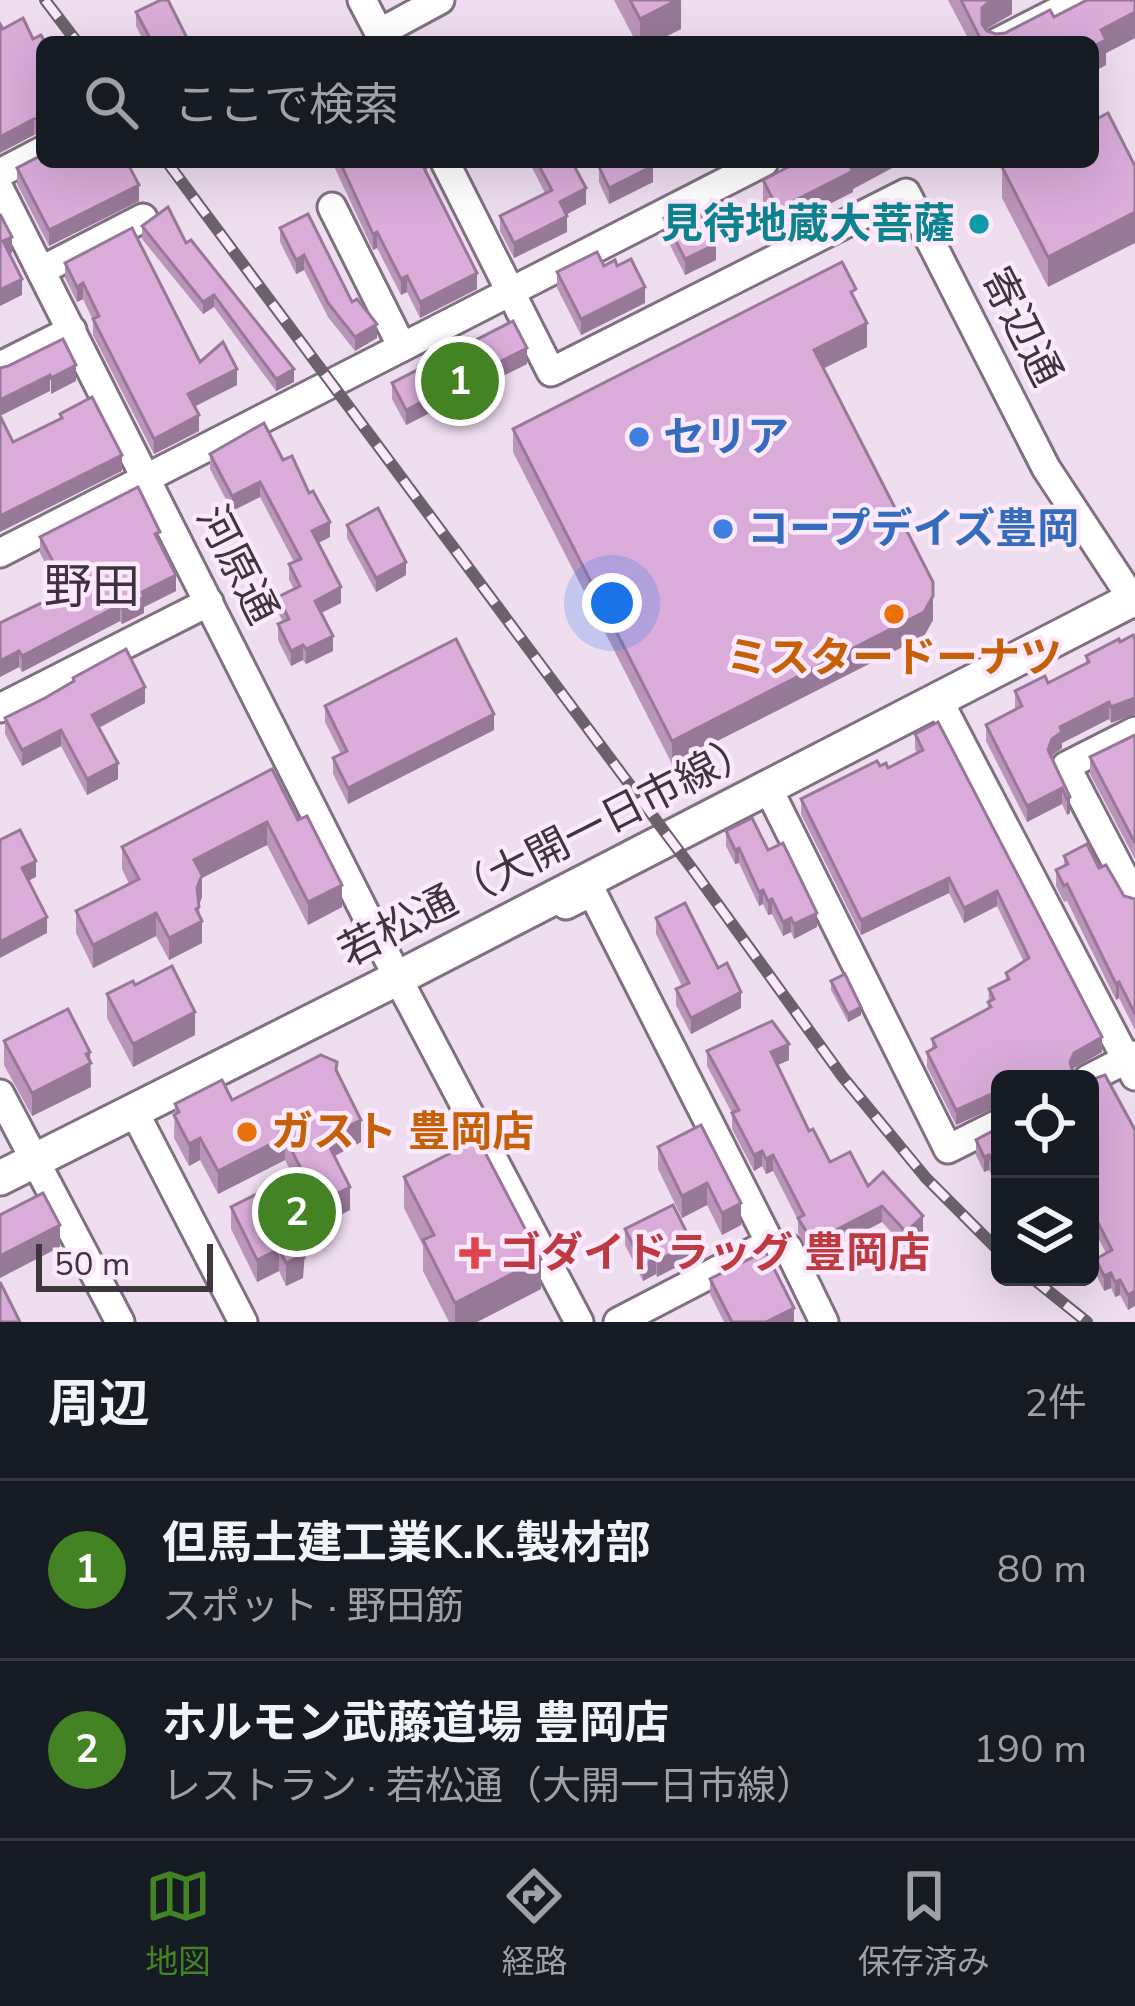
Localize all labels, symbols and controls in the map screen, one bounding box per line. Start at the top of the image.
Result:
search box [36,36,1099,168]
icon: search [78,69,144,135]
text: ここで検索 [174,75,399,136]
place label: 見待地蔵大菩薩 [661,196,955,253]
marker: 見待地蔵大菩薩 [966,211,992,237]
street label: 寄辺通 [967,258,1075,396]
pin: 1 [421,336,499,426]
place label: セリア [663,409,789,466]
marker: セリア [626,424,652,450]
street label: 河原通 [183,496,291,634]
place label: コープデイズ豊岡 [747,501,1079,558]
marker: コープデイズ豊岡 [710,516,736,542]
district label: 野田 [44,554,140,620]
your location [582,573,642,633]
marker: ミスタードーナツ [881,601,907,627]
place label: ミスタードーナツ [726,630,1062,687]
street label: 若松通（大開一日市線） [329,720,767,980]
map controls [991,1070,1099,1286]
button: locate [991,1070,1099,1178]
place label: ガスト 豊岡店 [271,1104,534,1161]
marker: ガスト 豊岡店 [234,1119,260,1145]
pin: 2 [258,1167,336,1257]
button: layers [991,1178,1099,1286]
place label: ゴダイドラッグ 豊岡店 [499,1225,930,1282]
scale bar [36,1238,213,1291]
marker: ゴダイドラッグ 豊岡店 [462,1240,488,1266]
text: 50 m [54,1242,130,1287]
text: 周辺 [48,1369,150,1439]
text: 2件 [1025,1377,1087,1430]
text: 但馬土建工業K.K.製材部 [162,1513,650,1574]
text: 1 [75,1543,99,1596]
text: 80 m [997,1543,1087,1596]
text: スポット · 野田筋 [162,1580,464,1633]
text: ホルモン武藤道場 豊岡店 [162,1693,669,1754]
text: 2 [75,1723,99,1776]
text: 190 m [973,1723,1087,1776]
text: レストラン · 若松通（大開一日市線） [162,1760,815,1813]
tab: 地図 [145,1863,211,1985]
tab: 経路 [501,1863,567,1985]
tab: 保存済み [858,1863,990,1985]

